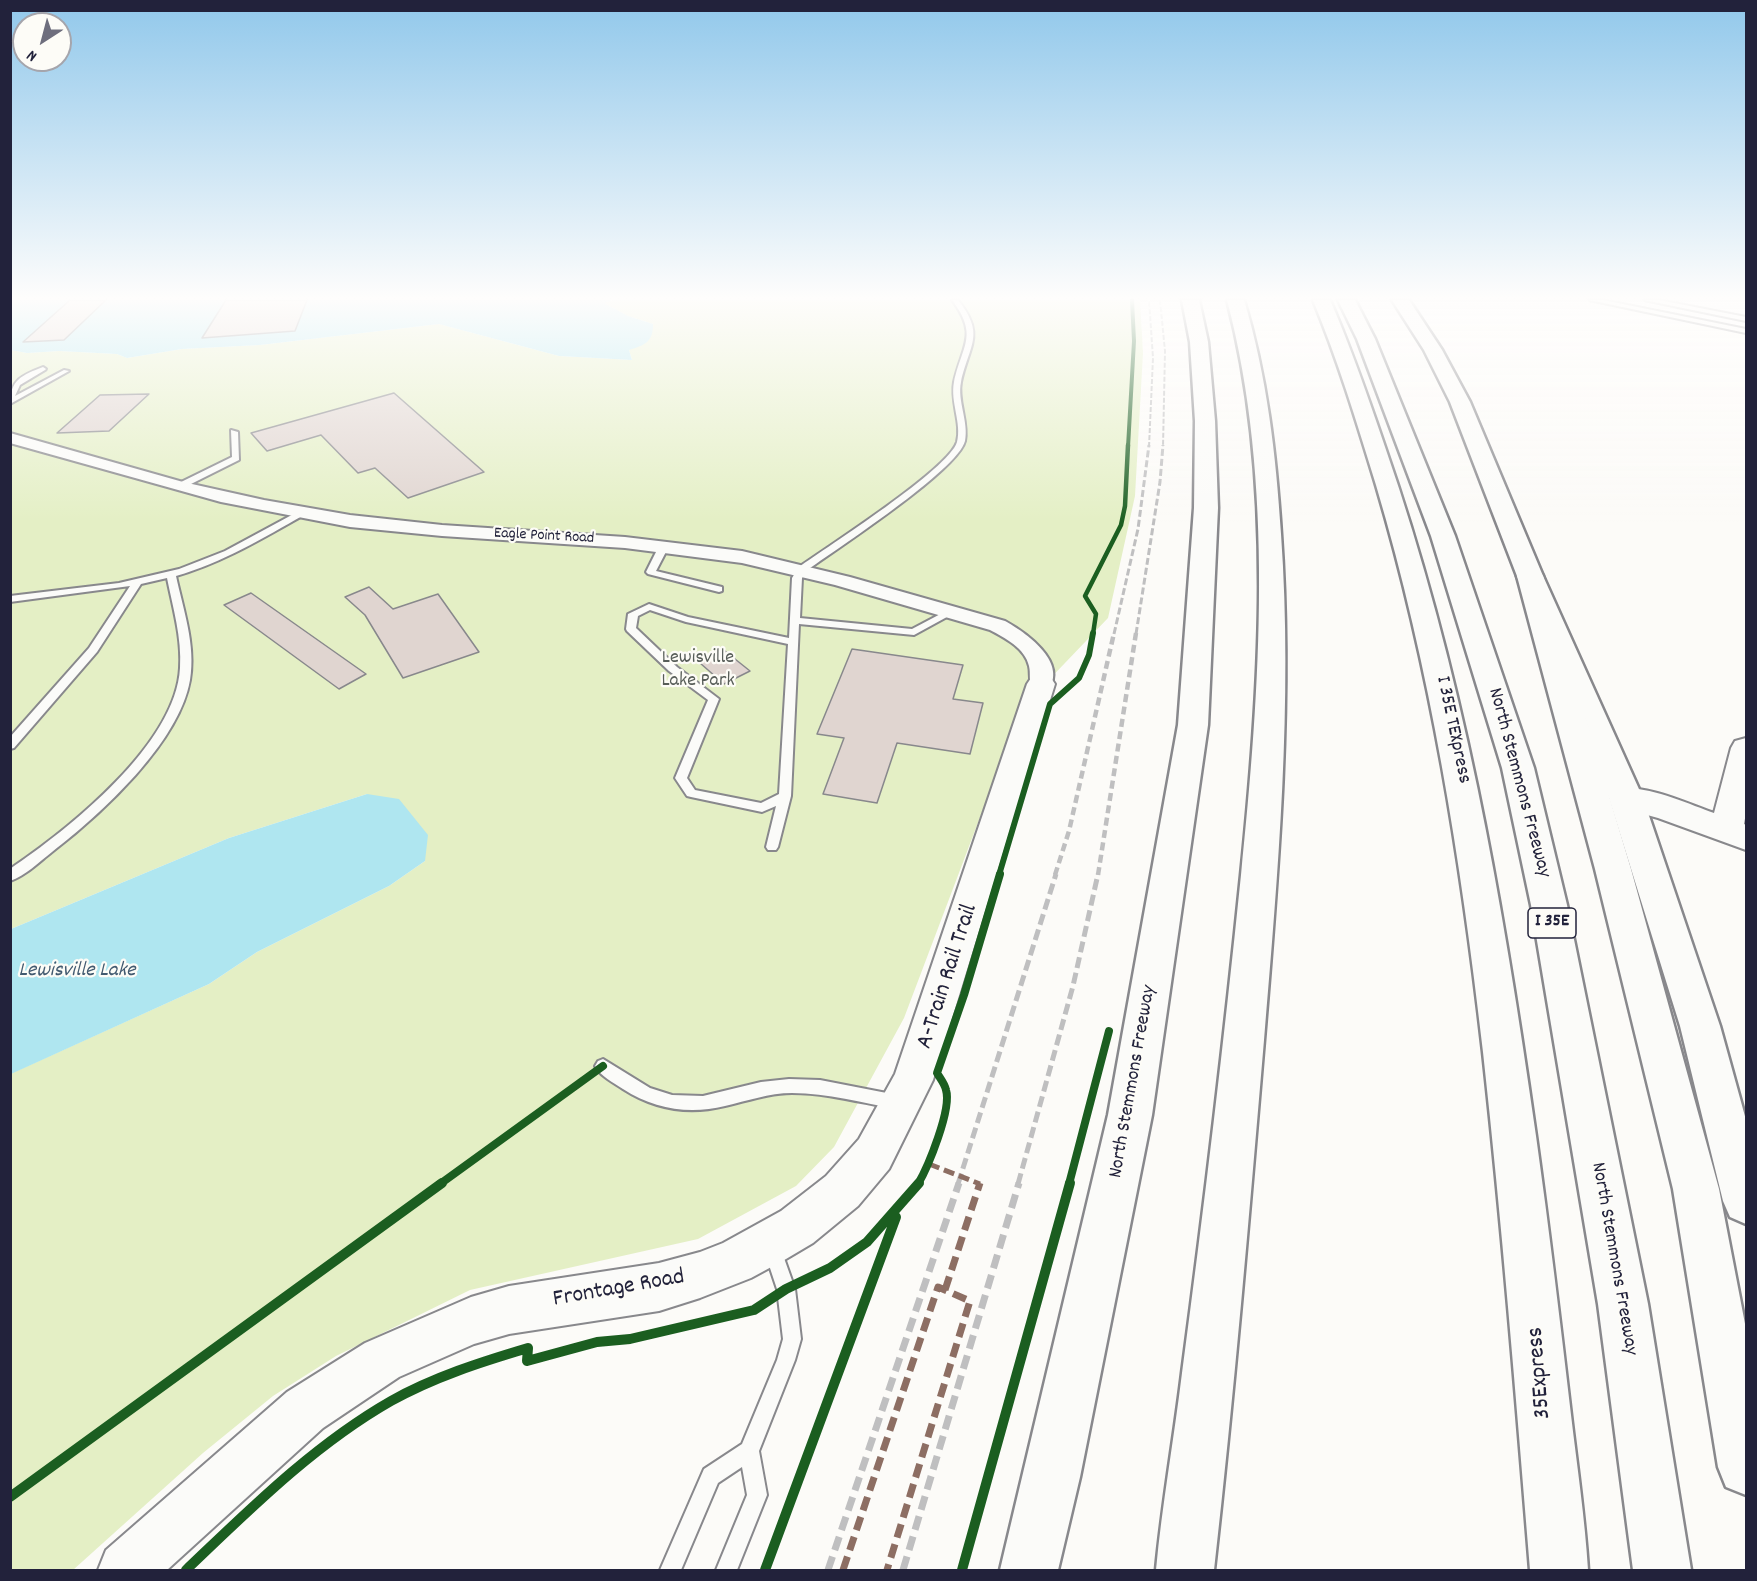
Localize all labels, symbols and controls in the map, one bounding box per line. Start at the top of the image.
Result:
north arrow [12,12,72,72]
text: N [22,44,42,67]
street label: Eagle Point Road [493,525,595,549]
park label: Lewisville Lake Park [661,647,735,694]
street label: I 35E TEXpress [1429,674,1475,786]
street label: North Stemmons Freeway [1481,686,1555,880]
street label: A-Train Rail Trail [912,901,986,1053]
road number: I 35E [1528,908,1576,938]
water label: Lewisville Lake [19,959,135,985]
street label: North Stemmons Freeway [1105,984,1163,1180]
street label: North Stemmons Freeway [1584,1161,1642,1357]
street label: Frontage Road [551,1264,687,1316]
street label: 35Express [1523,1326,1559,1420]

